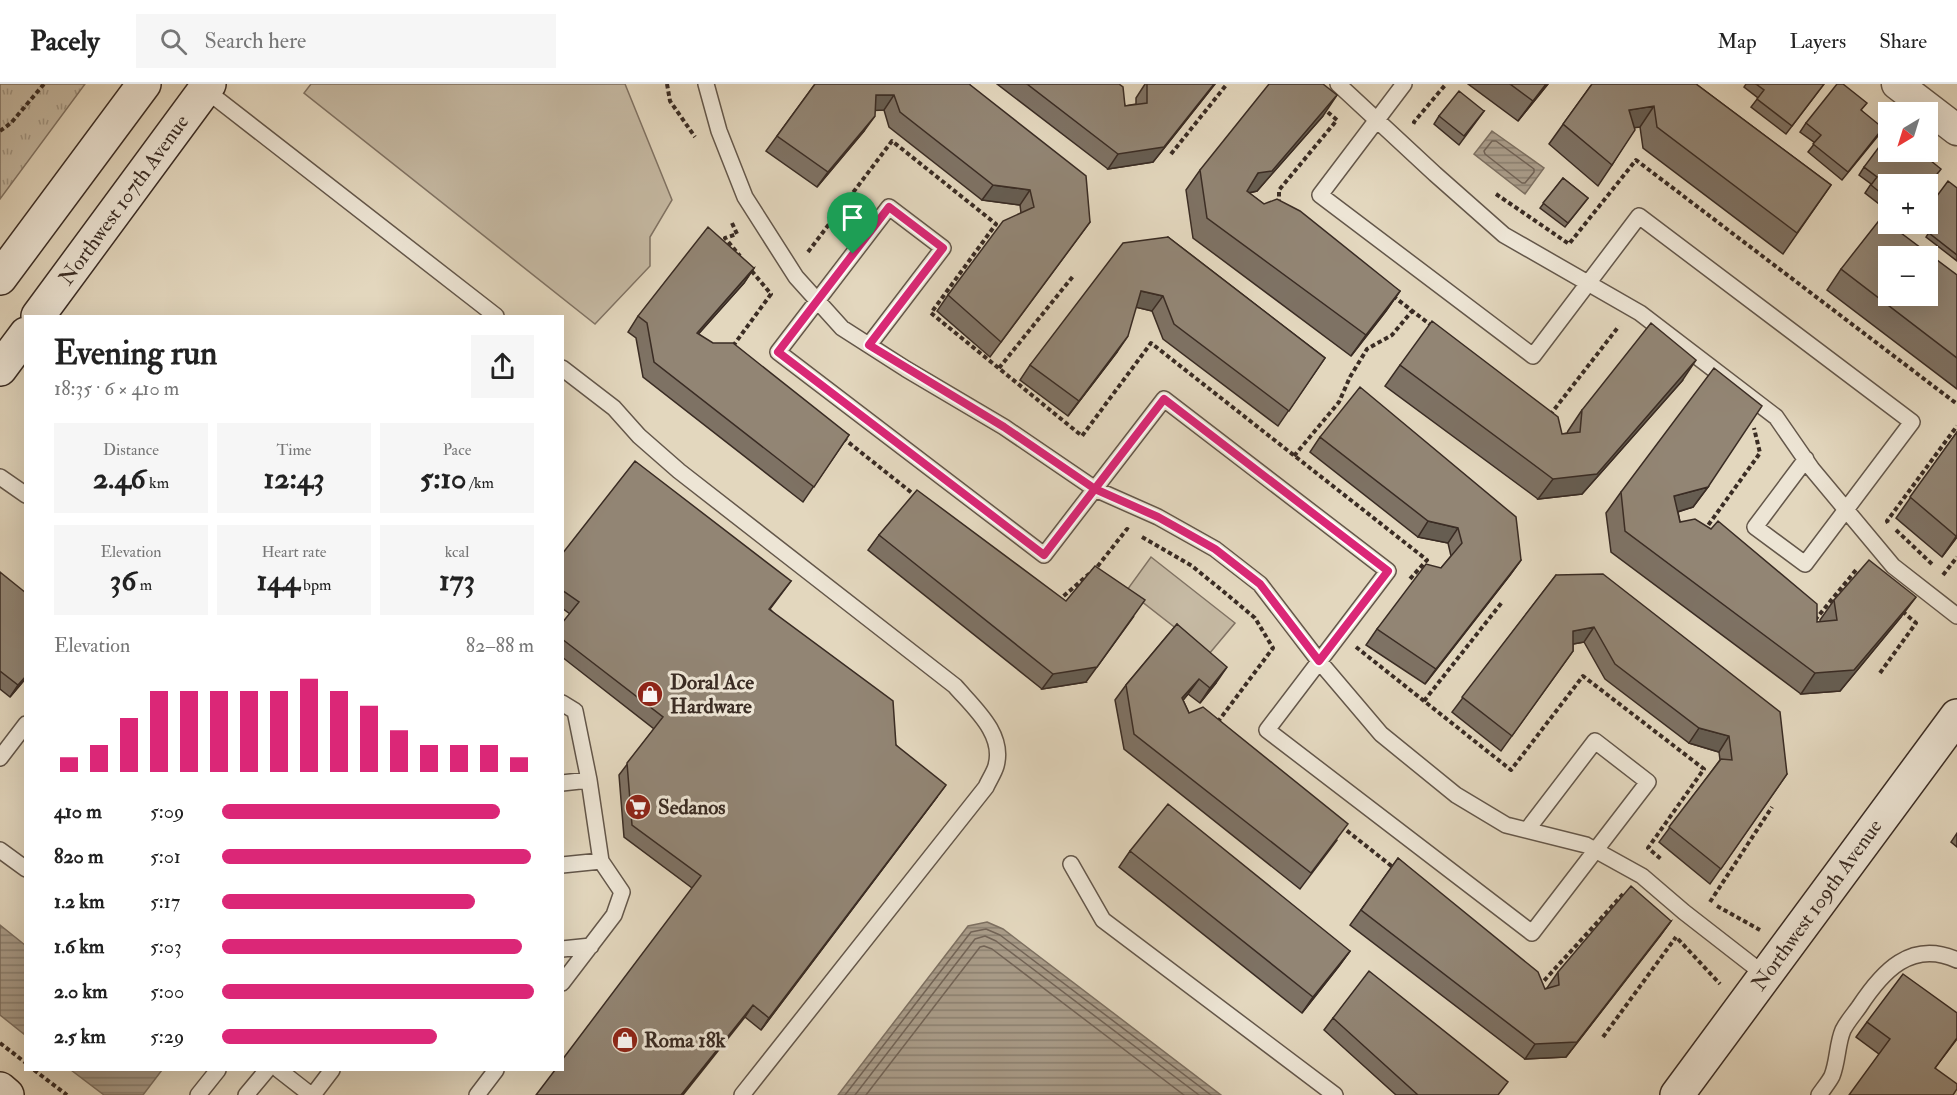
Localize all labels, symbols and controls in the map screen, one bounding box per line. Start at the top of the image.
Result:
search box [136,14,556,68]
text: Pacely [30,24,100,59]
icon: search [157,25,190,58]
text: Search here [205,27,306,55]
text: Map [1717,28,1757,55]
text: Layers [1790,28,1846,55]
text: Share [1879,28,1927,55]
north arrow [1878,102,1938,162]
map controls [1878,102,1938,306]
street label: Northwest 107th Avenue [53,109,195,291]
button: + [1878,174,1938,234]
pin [827,192,878,254]
icon: arrive [836,201,869,234]
button: − [1878,246,1938,306]
text: Evening run [54,333,217,374]
button: share [471,335,534,398]
text: 18:35 · 6 × 410 m [54,376,179,401]
text: Distance [103,440,159,460]
text: Time [277,440,311,460]
text: Pace [443,440,471,460]
text: 2.46 [93,460,146,497]
text: 12:43 [263,460,325,497]
text: 5:10 [420,460,466,497]
text: km [146,473,169,493]
text: /km [466,473,494,493]
text: Elevation [101,542,161,562]
text: Heart rate [261,542,327,562]
text: kcal [445,542,469,562]
text: 36 [110,562,136,599]
text: 144 [257,562,300,599]
text: 173 [439,562,475,599]
text: m [136,575,152,595]
text: bpm [300,575,331,595]
text: Elevation [54,633,130,658]
text: 82–88 m [466,633,534,658]
place label: Doral Ace Hardware [670,669,754,720]
shop icon: Doral Ace Hardware [635,679,665,709]
supermarket icon: Sedanos [623,792,653,822]
place label: Sedanos [658,794,726,821]
text: 410 m [54,799,102,824]
text: 5:09 [150,799,184,824]
street label: Northwest 109th Avenue [1746,814,1889,996]
text: 820 m [54,844,104,869]
text: 5:01 [150,844,181,869]
text: 1.2 km [54,889,104,914]
text: 5:17 [150,889,180,914]
text: 1.6 km [54,934,104,959]
text: 5:03 [150,934,182,959]
text: 2.0 km [54,979,108,1004]
text: 5:00 [150,979,184,1004]
text: 2.5 km [54,1024,106,1049]
text: 5:29 [150,1024,184,1049]
shop icon: Roma 18k [610,1025,640,1055]
place label: Roma 18k [644,1027,727,1054]

